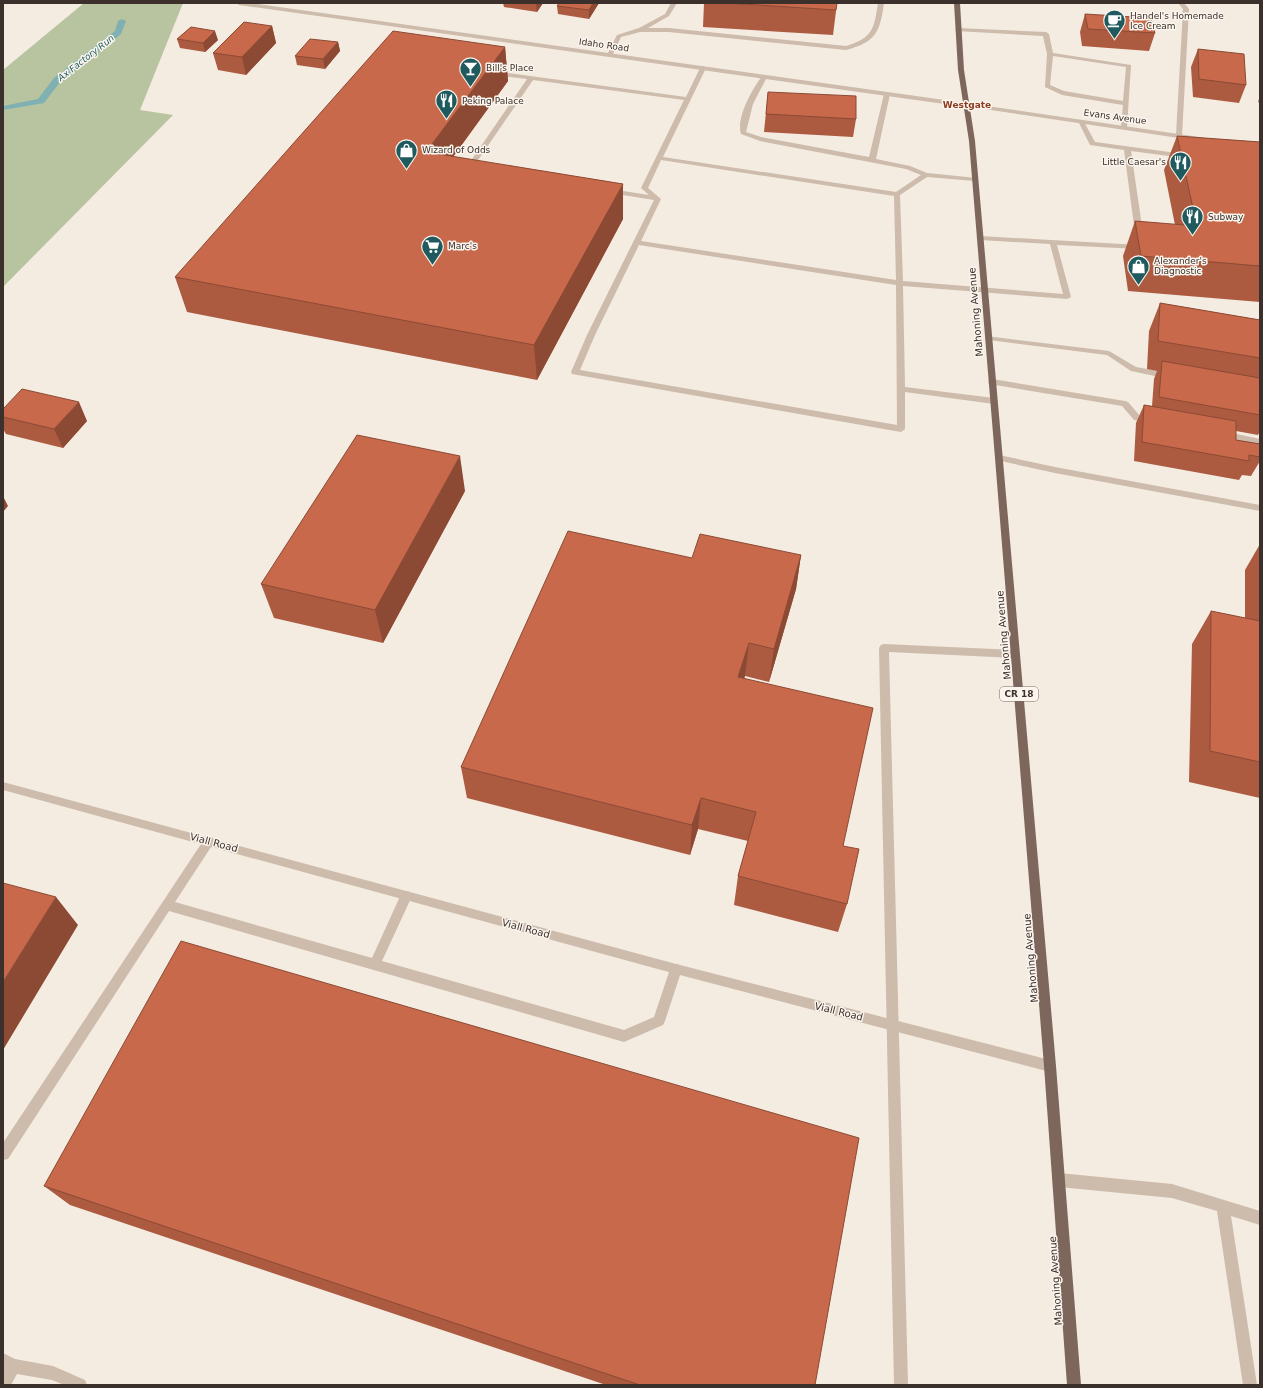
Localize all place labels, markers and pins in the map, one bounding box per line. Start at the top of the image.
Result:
cafe icon: Handel's Homemade Ice Cream [1101,8,1127,41]
place label: Handel's Homemade Ice Cream [1130,11,1224,31]
bar icon: Bill's Place [457,55,483,88]
place label: Bill's Place [486,63,534,73]
restaurant icon: Peking Palace [433,88,459,121]
place label: Peking Palace [462,96,524,106]
shop icon: Wizard of Odds [394,137,420,170]
place label: Wizard of Odds [422,145,491,155]
restaurant icon: Little Caesar's [1168,149,1194,182]
place label: Little Caesar's [1102,157,1166,167]
restaurant icon: Subway [1180,204,1206,237]
place label: Subway [1208,212,1244,222]
supermarket icon: Marc's [420,233,446,266]
place label: Marc's [448,241,477,251]
shop icon: Alexander's Diagnostic [1126,253,1152,286]
place label: Alexander's Diagnostic [1154,256,1207,276]

